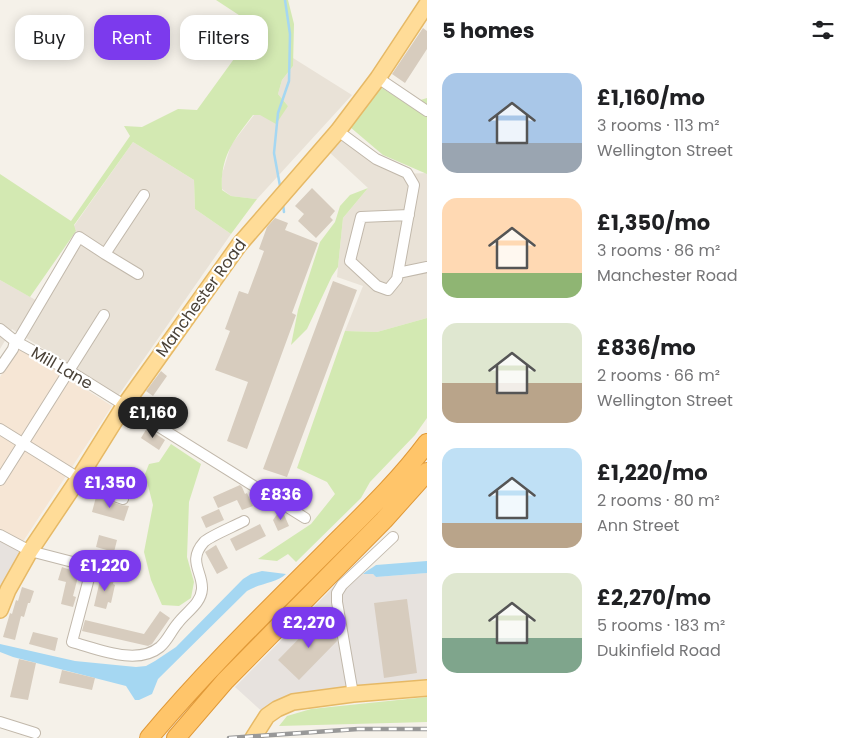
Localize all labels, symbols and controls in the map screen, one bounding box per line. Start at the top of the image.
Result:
chip: Buy [15,15,84,60]
chip: Rent [94,15,170,60]
chip: Filters [180,15,268,60]
text: 5 homes [442,16,535,45]
icon: filters [809,16,837,44]
text: £1,160/mo [597,83,705,112]
icon: home [482,93,542,153]
text: 3 rooms · 113 m² [597,114,720,137]
text: Wellington Street [597,139,733,162]
text: £1,350/mo [597,208,710,237]
icon: home [482,218,542,278]
street label: Manchester Road [150,234,252,362]
text: 3 rooms · 86 m² [597,239,720,262]
text: Manchester Road [597,264,738,287]
text: £836/mo [597,333,696,362]
street label: Mill Lane [27,341,97,395]
icon: home [482,343,542,403]
text: 2 rooms · 66 m² [597,364,720,387]
text: Wellington Street [597,389,733,412]
pin: £1,160 [112,396,194,439]
text: £1,160 [129,401,177,424]
text: £1,220/mo [597,458,708,487]
pin: £1,350 [69,466,151,509]
icon: home [482,468,542,528]
text: £1,350 [84,471,136,494]
pin: £836 [251,478,311,521]
text: £836 [261,483,301,506]
text: 2 rooms · 80 m² [597,489,720,512]
text: Ann Street [597,514,679,537]
pin: £1,220 [64,550,146,592]
text: £1,220 [80,554,130,577]
text: £2,270/mo [597,583,711,612]
icon: home [482,593,542,653]
pin: £2,270 [268,606,350,649]
text: £2,270 [283,611,335,634]
text: 5 rooms · 183 m² [597,614,725,637]
text: Dukinfield Road [597,639,721,662]

